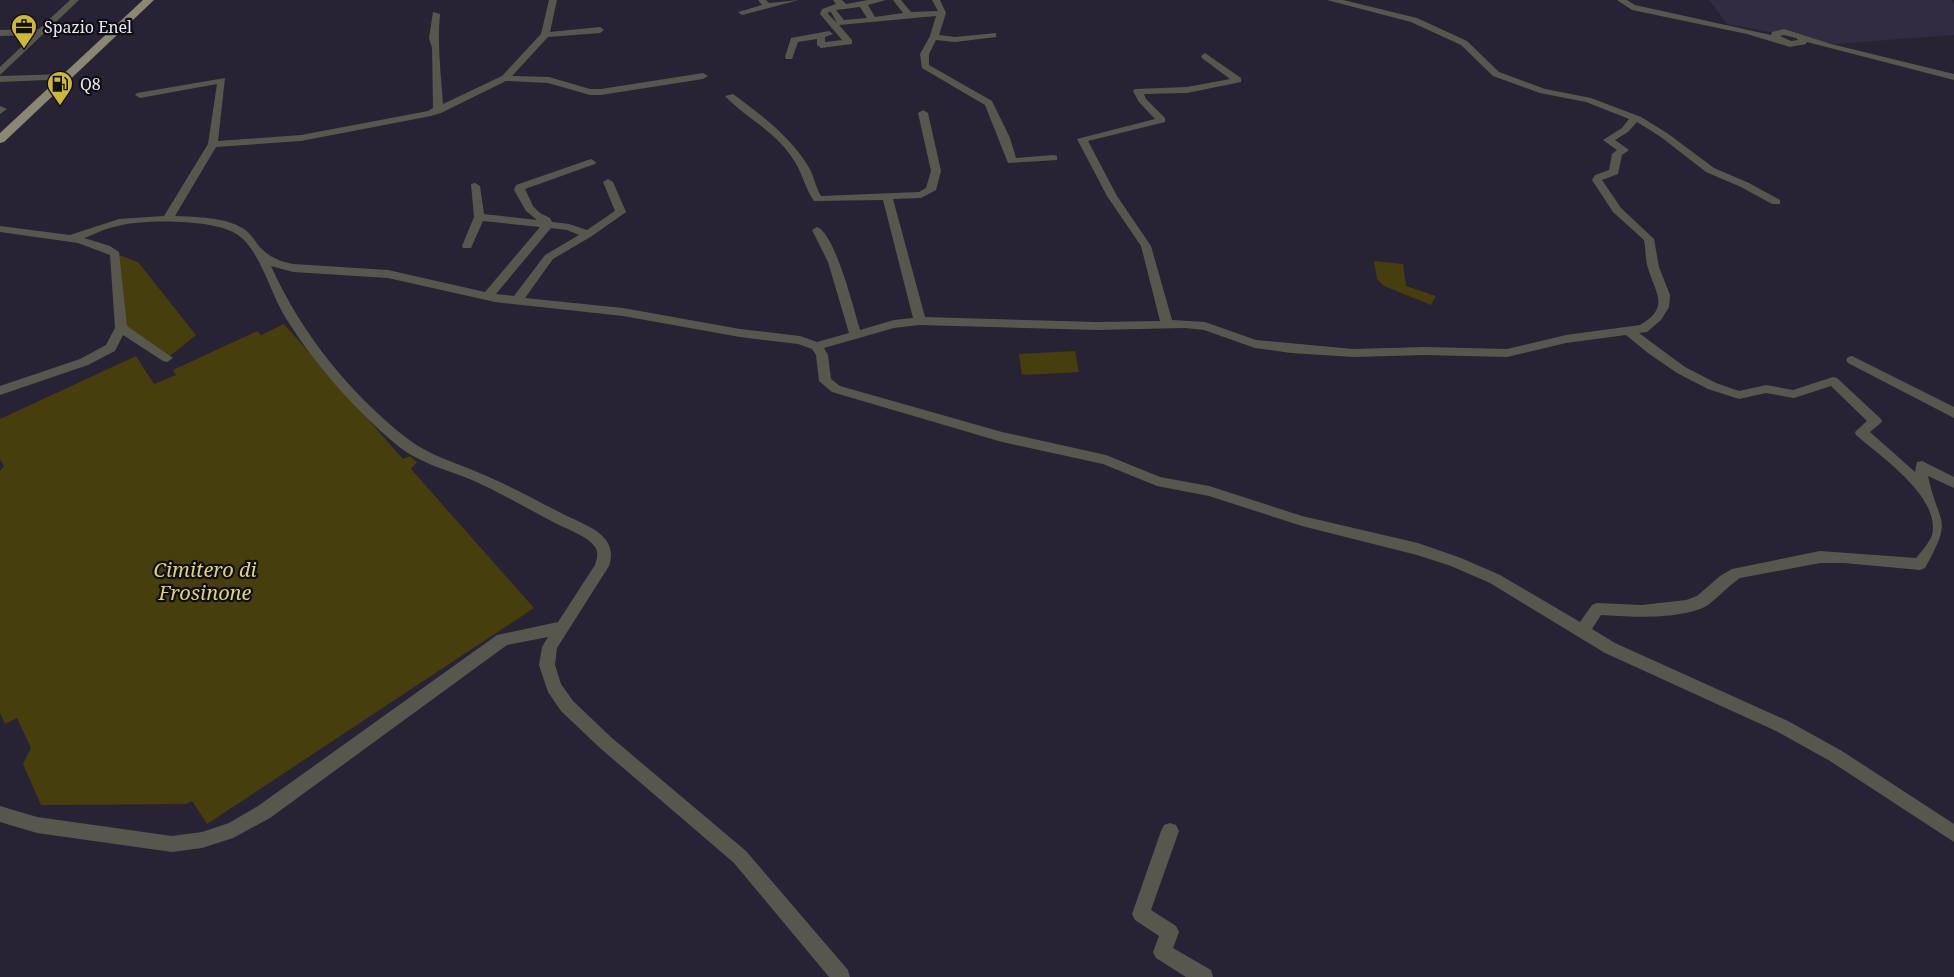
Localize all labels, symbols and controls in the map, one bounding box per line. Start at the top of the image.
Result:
office icon: Spazio Enel [9,12,39,50]
place label: Spazio Enel [44,16,132,38]
fuel station icon: Q8 [45,69,75,107]
place label: Q8 [80,73,101,95]
park label: Cimitero di Frosinone [153,556,257,606]

